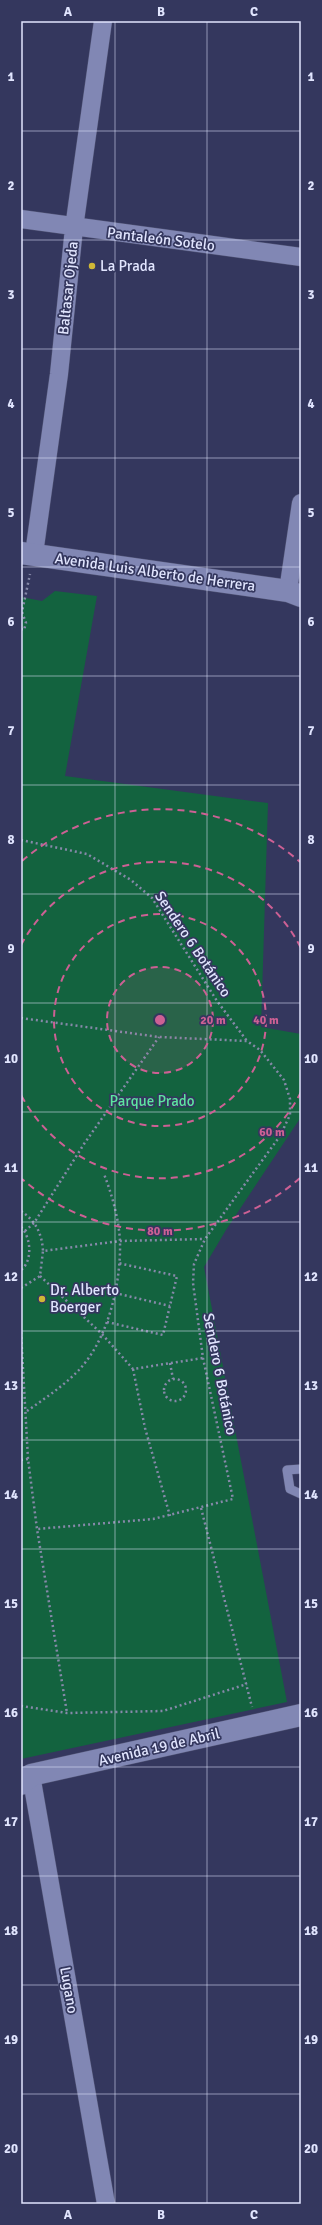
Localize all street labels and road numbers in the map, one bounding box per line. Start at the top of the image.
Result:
street label: Pantaleón Sotelo [106,223,216,255]
street label: Baltasar Ojeda [54,240,82,336]
street label: Avenida Luis Alberto de Herrera [54,549,256,595]
street label: Sendero 6 Botánico [151,888,235,1001]
street label: Sendero 6 Botánico [199,1311,241,1437]
street label: Avenida 19 de Abril [97,1724,221,1770]
street label: Lugano [56,1965,82,2015]

